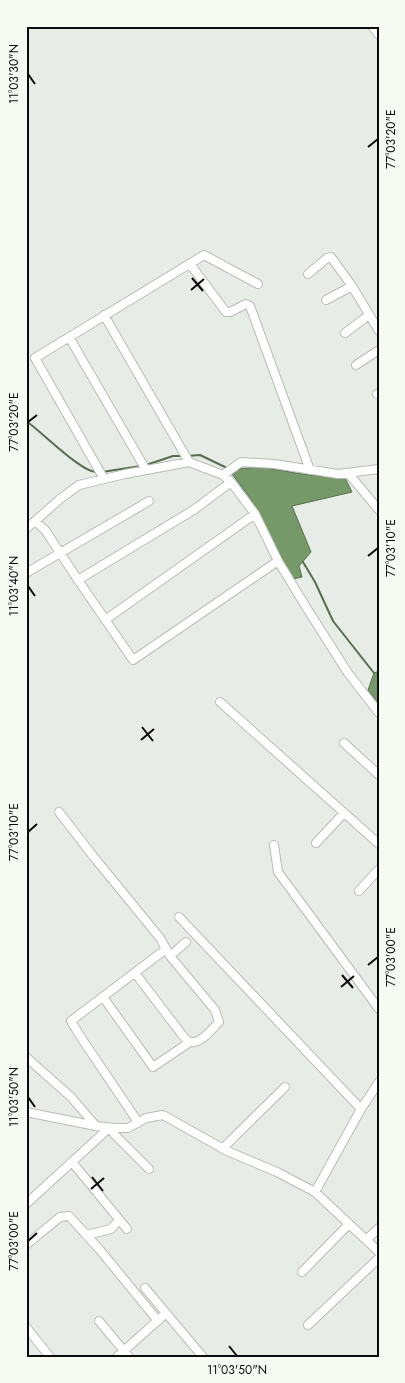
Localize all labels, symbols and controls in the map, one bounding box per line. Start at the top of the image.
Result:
text: 11°03'30"N [5,44,23,104]
text: 77°03'20"E [382,109,400,169]
text: 77°03'20"E [5,392,23,452]
text: 77°03'10"E [382,519,400,577]
text: 11°03'40"N [5,556,23,616]
text: 77°03'10"E [5,803,23,861]
text: 77°03'00"E [382,927,400,987]
text: 11°03'50"N [5,1067,23,1127]
text: 77°03'00"E [5,1211,23,1271]
text: 11°03'50"N [207,1361,267,1379]

